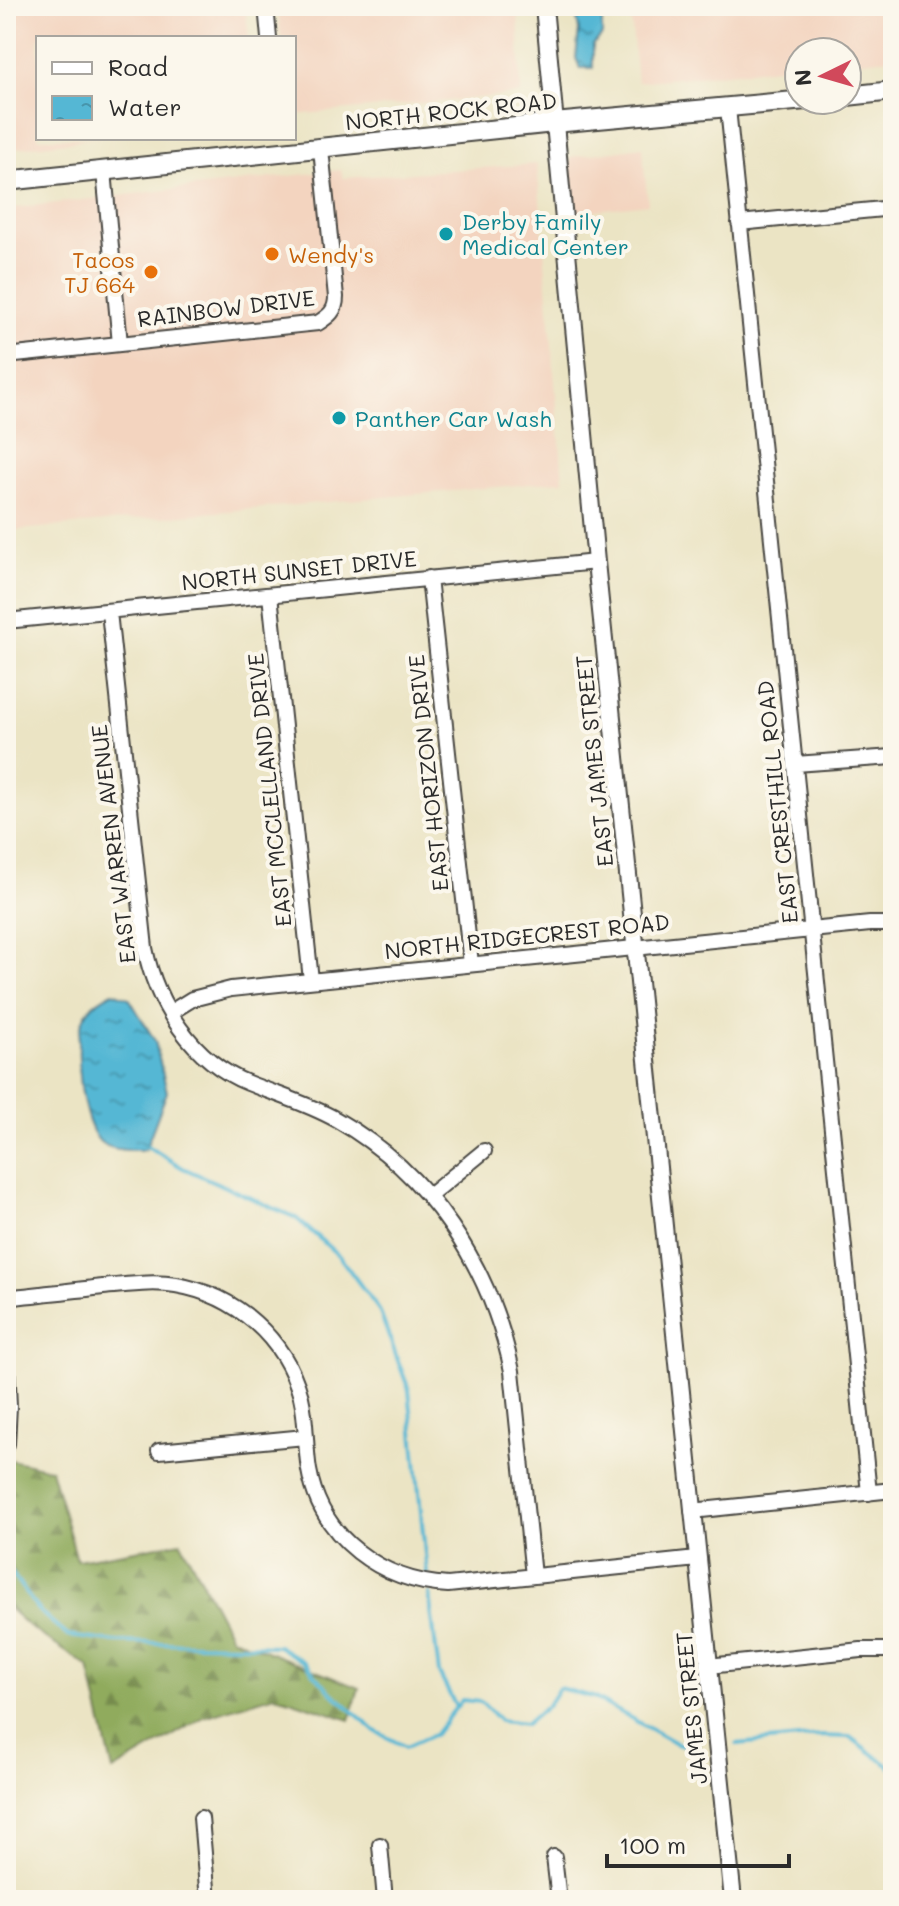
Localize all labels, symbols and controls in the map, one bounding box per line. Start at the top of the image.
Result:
legend [36,36,296,140]
north arrow [783,36,863,116]
text: Road [108,51,168,82]
text: N [787,68,818,87]
street label: NORTH ROCK ROAD [344,85,558,137]
text: Water [108,91,182,122]
place label: Derby Family Medical Center [462,207,629,261]
marker: Derby Family Medical Center [437,225,455,243]
place label: Wendy's [288,240,374,269]
place label: Tacos TJ 664 [64,245,135,299]
marker: Wendy's [263,245,281,263]
marker: Tacos TJ 664 [142,263,160,281]
street label: RAINBOW DRIVE [136,283,316,333]
place label: Panther Car Wash [355,404,552,433]
marker: Panther Car Wash [330,409,348,427]
street label: NORTH SUNSET DRIVE [180,543,418,597]
street label: EAST MCCLELLAND DRIVE [240,652,298,928]
street label: EAST HORIZON DRIVE [401,653,455,893]
street label: EAST JAMES STREET [568,654,620,868]
street label: EAST CRESTHILL ROAD [750,679,804,925]
street label: EAST WARREN AVENUE [84,723,142,965]
street label: NORTH RIDGECREST ROAD [383,907,671,965]
street label: JAMES STREET [669,1630,713,1786]
scale bar [607,1818,789,1868]
text: 100 m [619,1829,686,1860]

